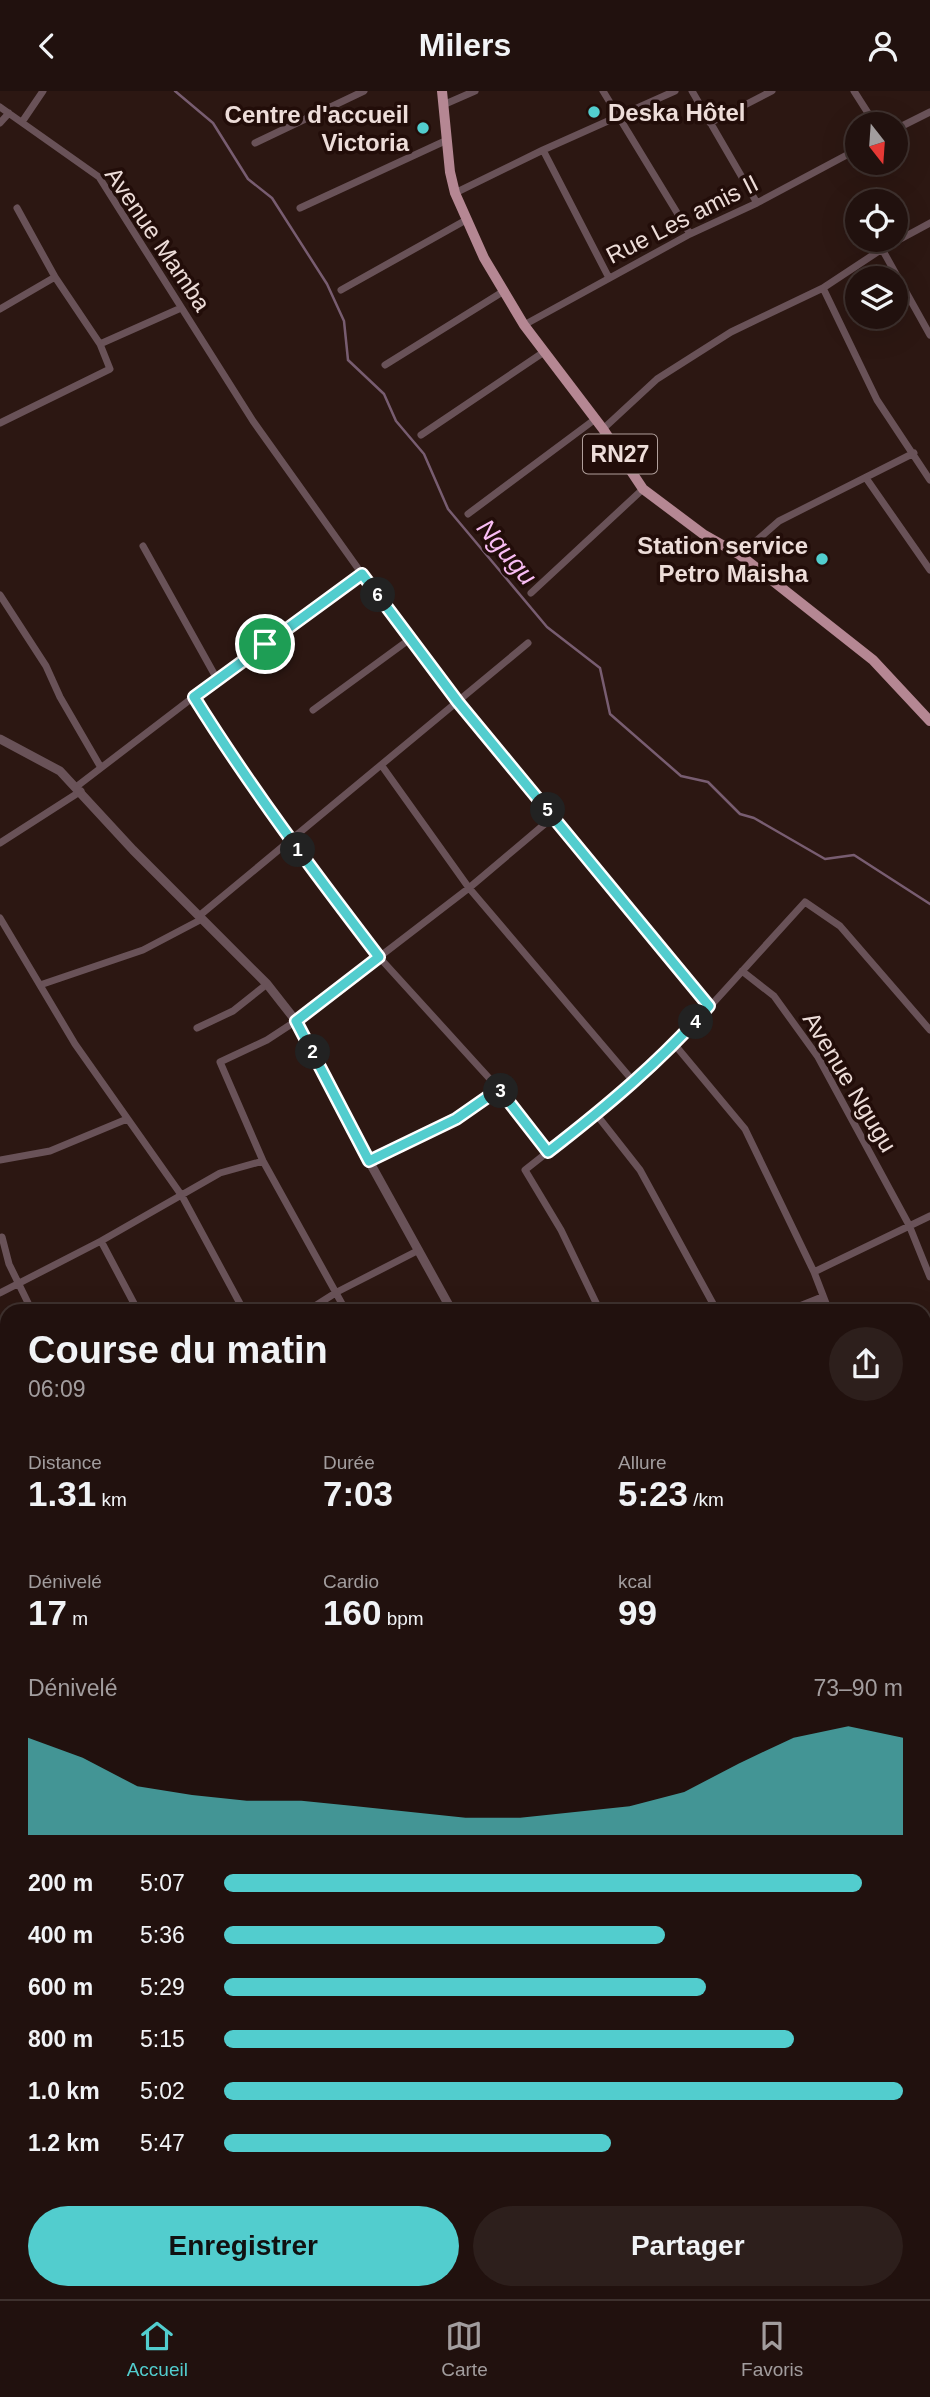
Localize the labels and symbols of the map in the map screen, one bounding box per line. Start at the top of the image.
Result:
place label: Deska Hôtel [608,99,745,126]
place label: Centre d'accueil Victoria [225,101,410,156]
marker: Deska Hôtel [586,104,602,120]
north arrow [845,112,908,175]
marker: Centre d'accueil Victoria [415,120,431,136]
street label: Avenue Mamba [100,162,216,317]
street label: Rue Les amis II [602,169,762,269]
road number: RN27 [583,435,657,473]
water label: Ngugu [471,513,543,591]
place label: Station service Petro Maisha [637,532,809,587]
marker: Station service Petro Maisha [814,551,830,567]
pin: 6 [360,577,396,613]
pin [235,614,295,674]
pin: 5 [530,793,566,827]
pin: 1 [280,833,316,867]
pin: 4 [678,1005,714,1039]
street label: Avenue Ngugu [798,1007,902,1157]
pin: 2 [296,1035,330,1069]
pin: 3 [484,1073,518,1109]

